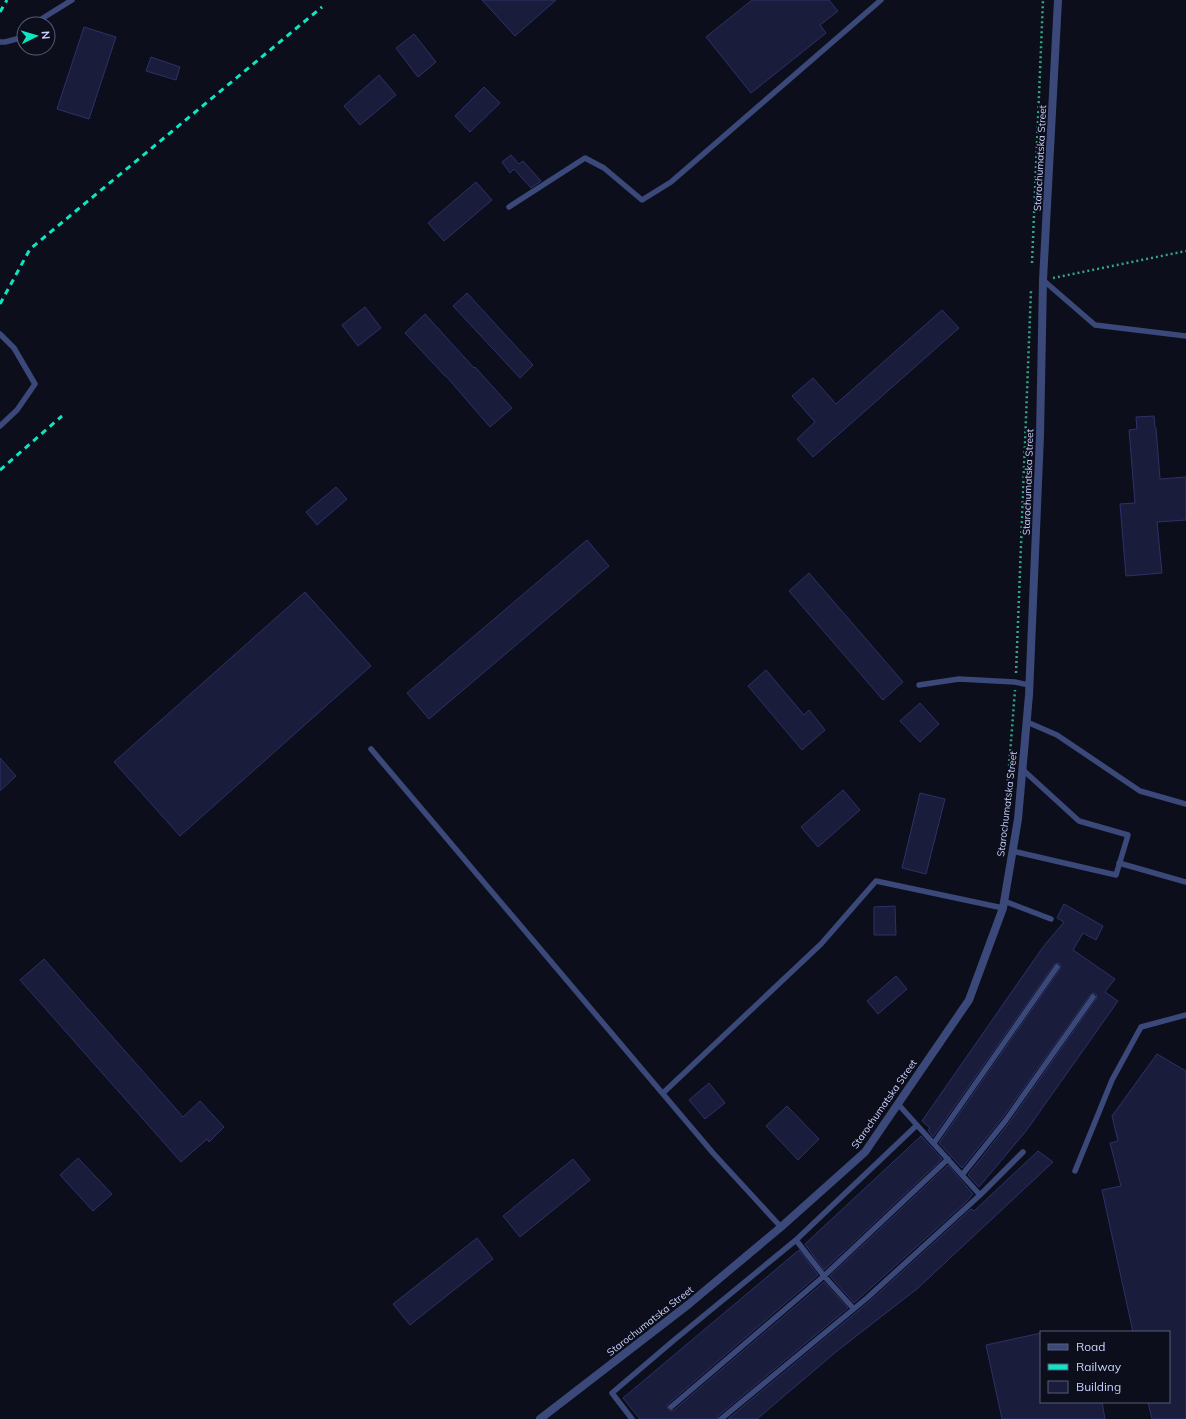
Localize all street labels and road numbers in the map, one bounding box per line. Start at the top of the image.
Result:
street label: Starochumatska Street [1031,104,1049,211]
street label: Starochumatska Street [1020,428,1036,535]
street label: Starochumatska Street [994,750,1020,857]
street label: Starochumatska Street [848,1056,920,1151]
street label: Starochumatska Street [604,1283,696,1359]

